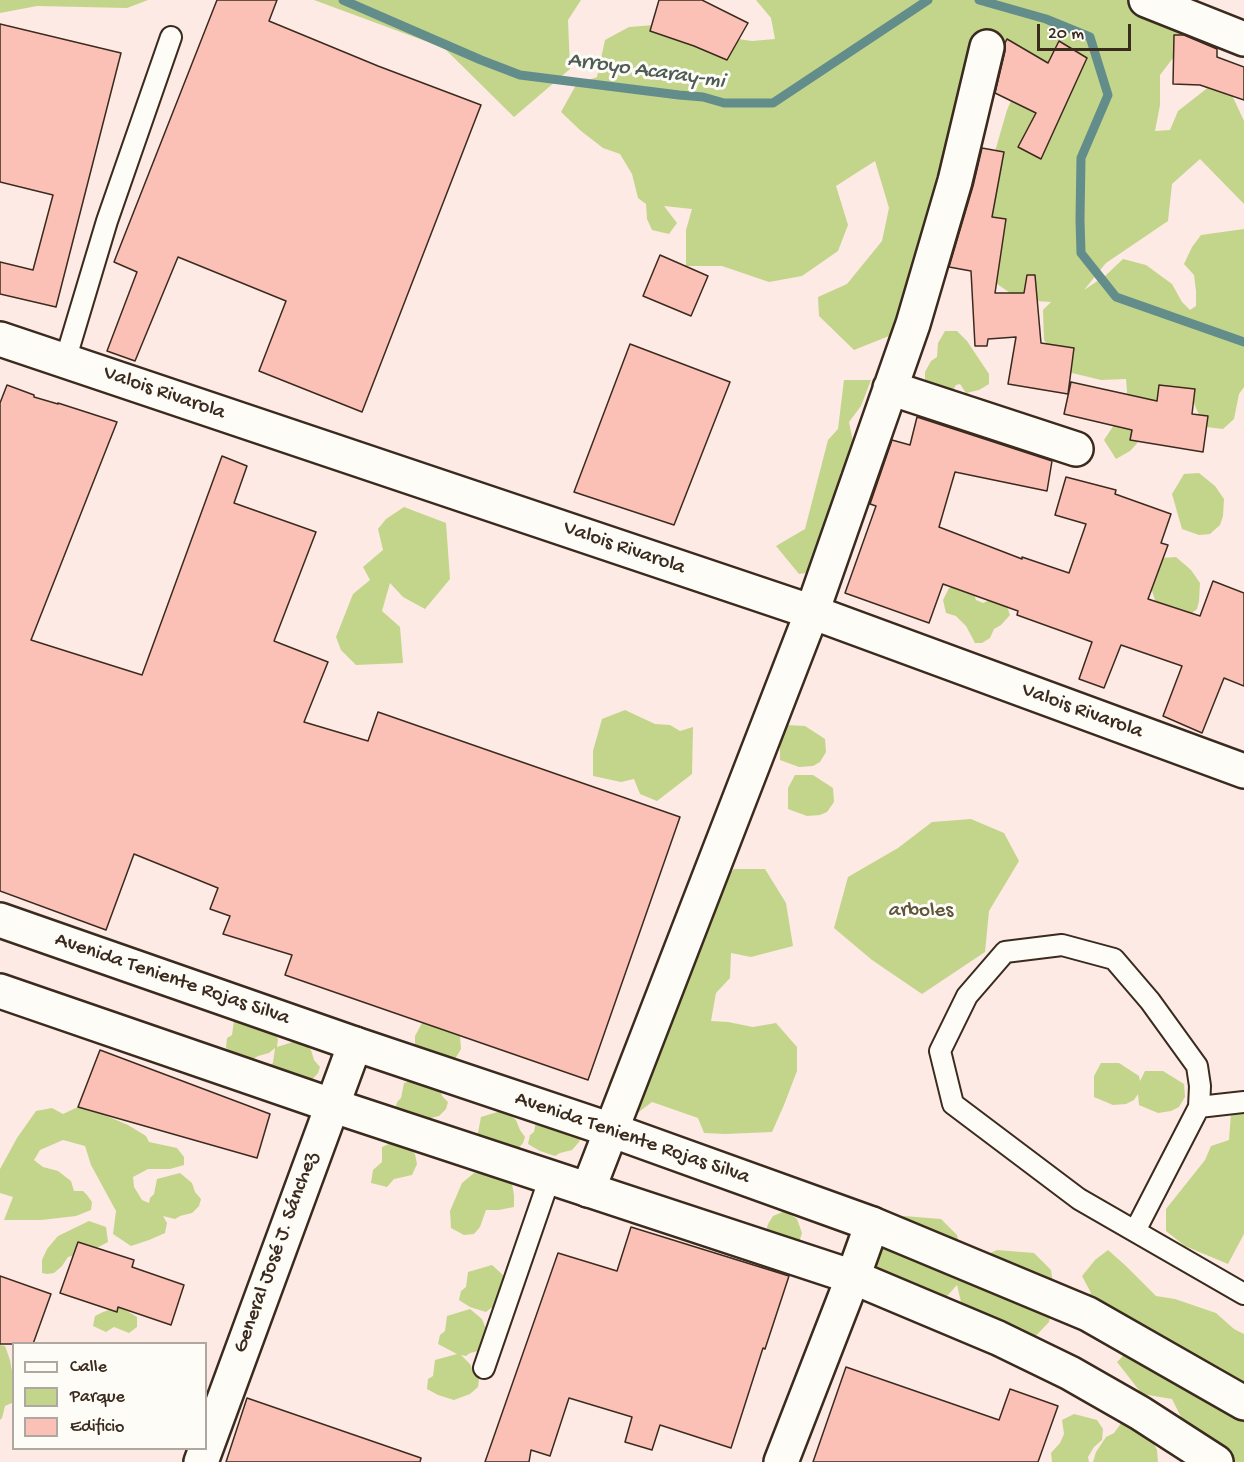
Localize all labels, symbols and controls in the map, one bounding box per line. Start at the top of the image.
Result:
scale bar [1040,12,1134,50]
text: 20 m [1048,24,1084,45]
water label: Arroyo Acaray-mi [566,48,726,96]
street label: Valois Rivarola [100,361,228,427]
street label: Valois Rivarola [560,516,688,582]
street label: Valois Rivarola [1018,678,1146,746]
park label: arboles [889,899,953,925]
street label: Avenida Teniente Rojas Silva [51,928,293,1032]
street label: Avenida Teniente Rojas Silva [511,1087,753,1191]
street label: General José J. Sánchez [229,1149,325,1357]
legend [12,1342,207,1450]
text: Calle [70,1357,107,1378]
text: Parque [70,1387,125,1408]
text: Edificio [70,1417,124,1438]

